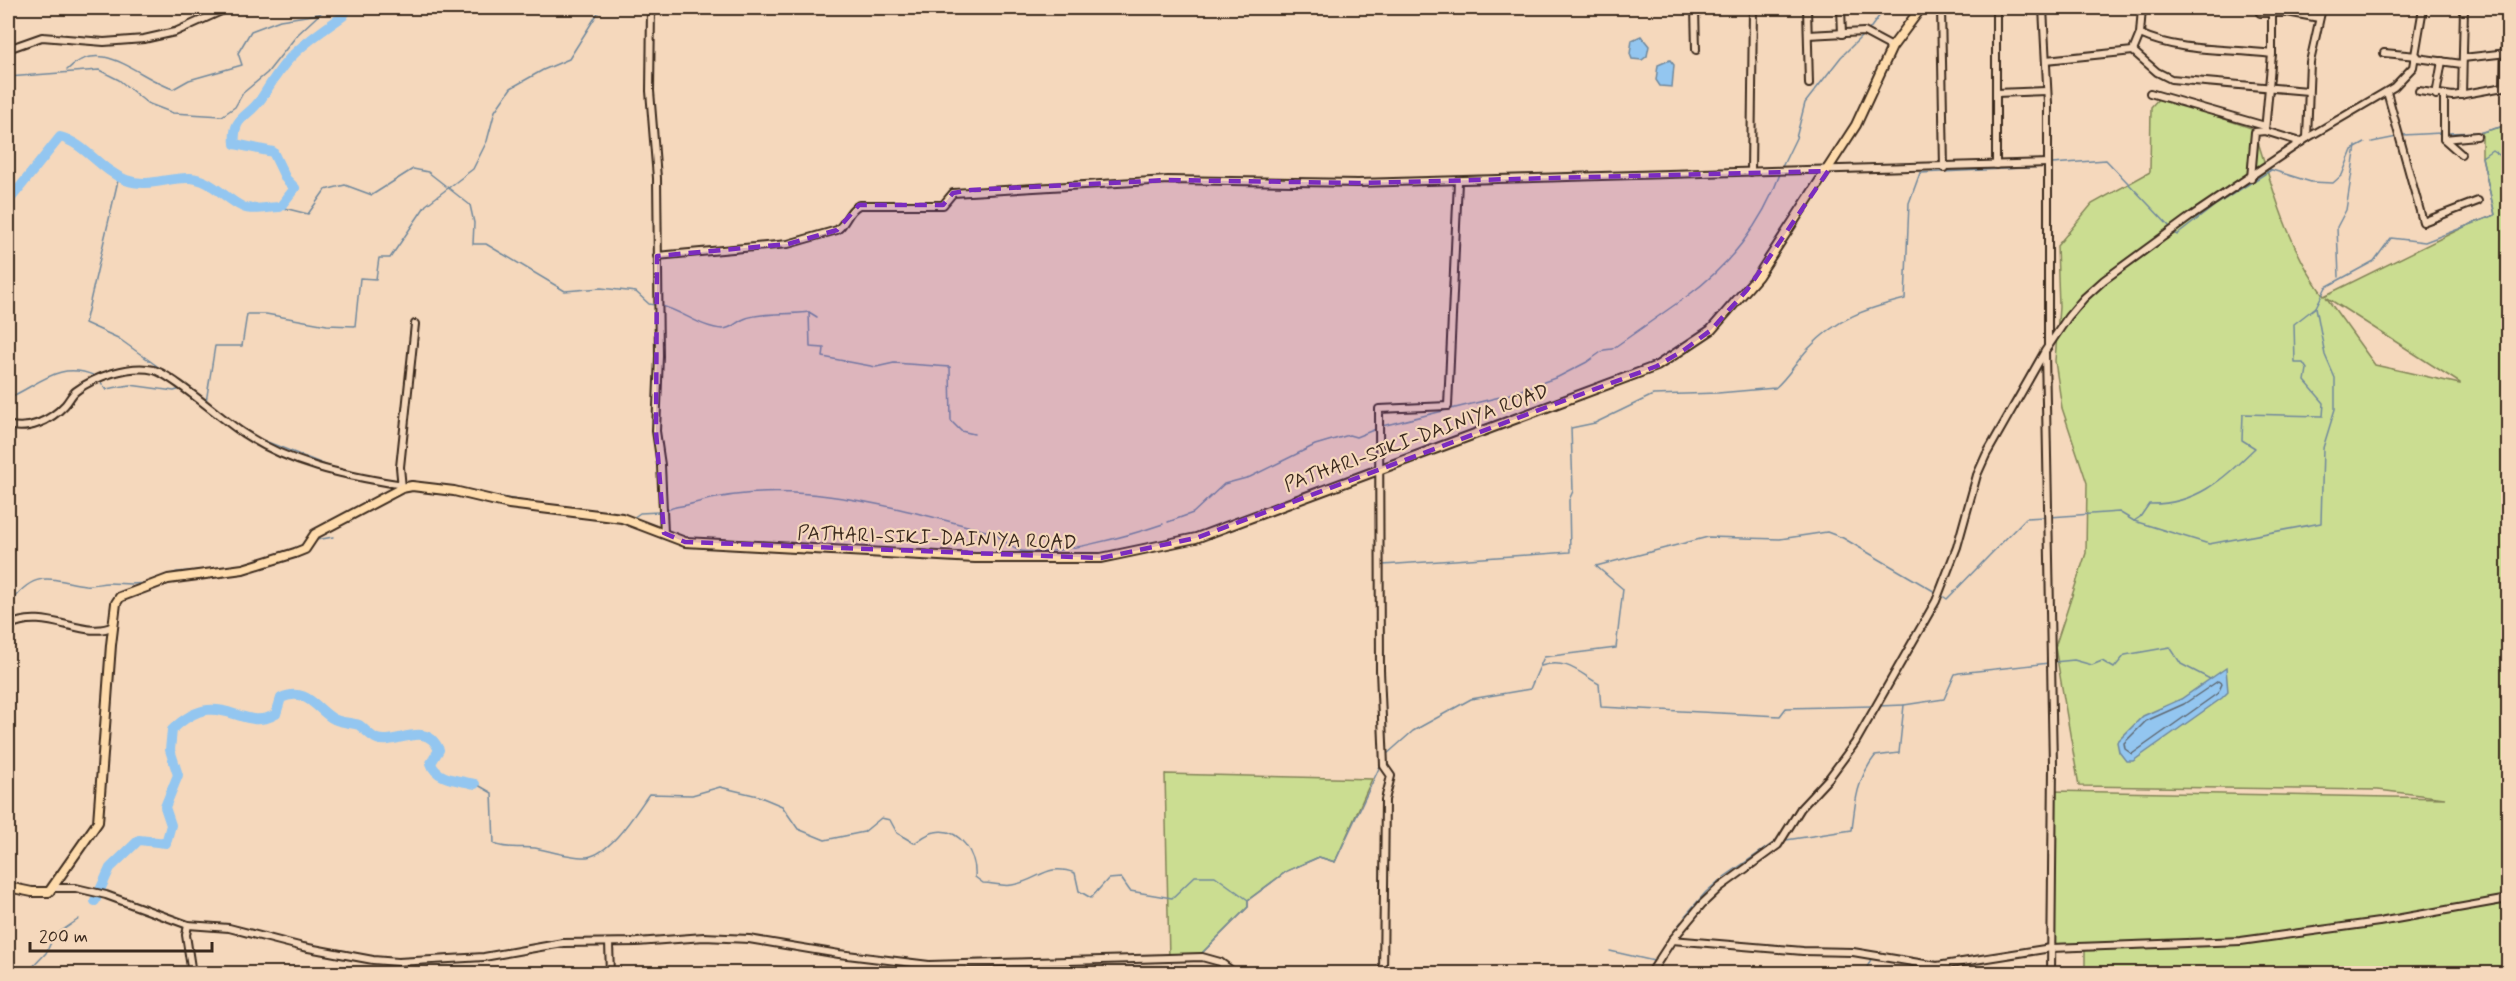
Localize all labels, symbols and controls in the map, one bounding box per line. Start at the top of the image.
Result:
street label: PATHARI-SIKI-DAINIYA ROAD [1280,378,1553,499]
street label: PATHARI-SIKI-DAINIYA ROAD [797,520,1077,557]
scale bar [30,915,212,953]
text: 200 m [39,925,88,949]

